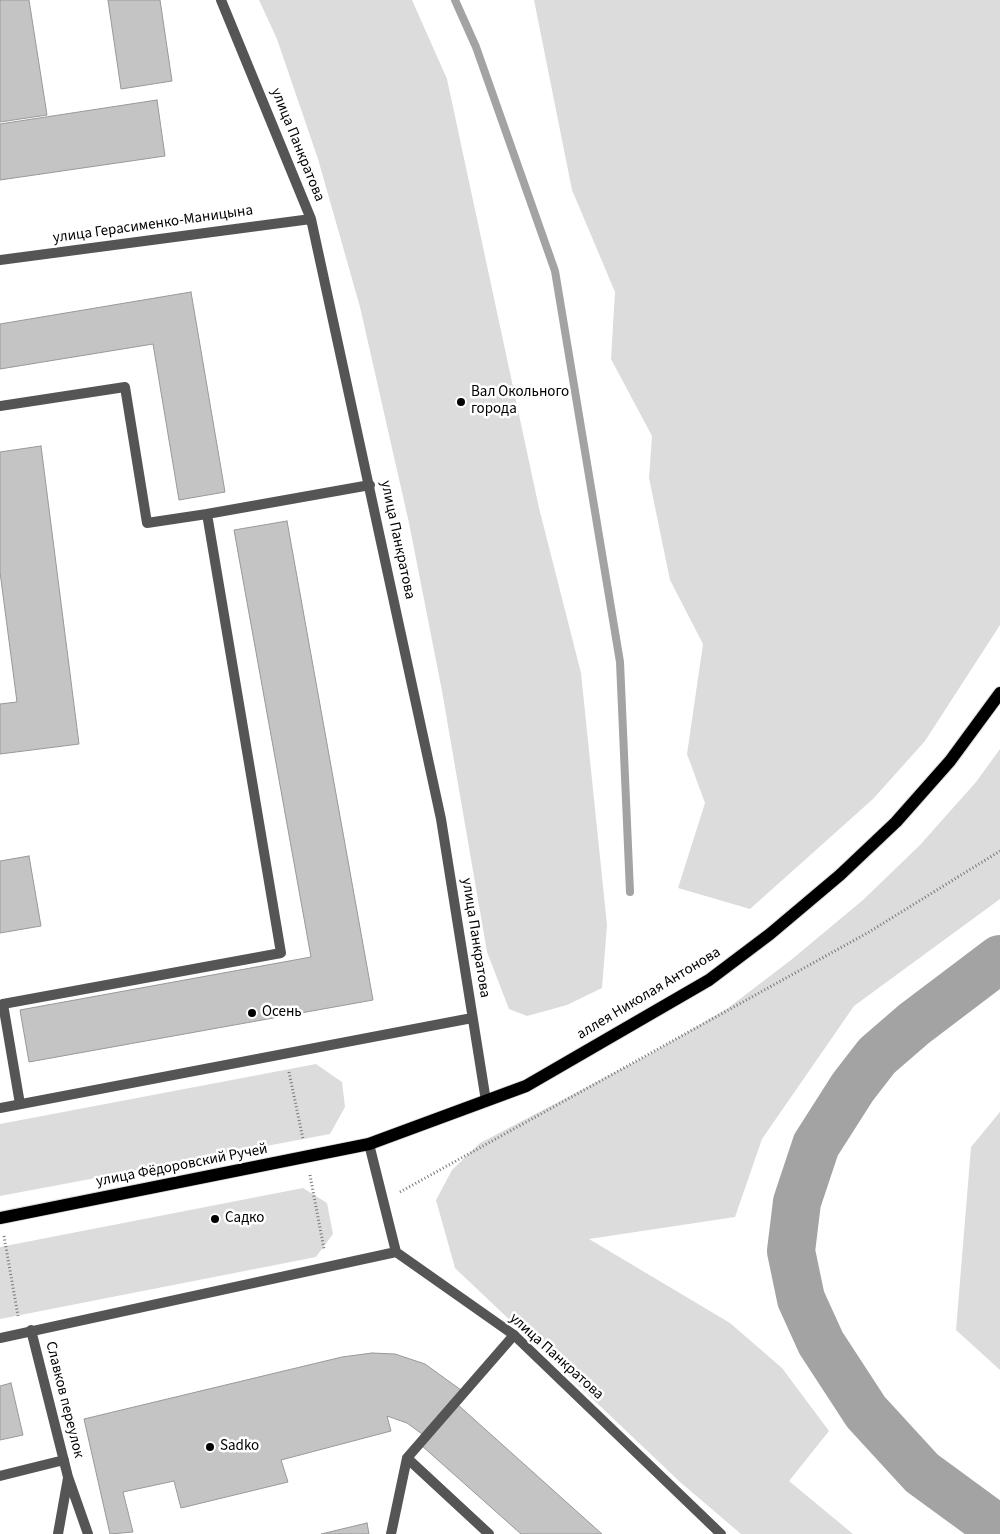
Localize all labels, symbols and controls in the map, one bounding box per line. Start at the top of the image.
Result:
street label: улица Панкратова [266,86,328,204]
street label: улица Герасименко-Маницына [52,202,254,248]
place label: Вал Окольного города [471,384,569,419]
marker: Вал Окольного города [455,396,467,408]
street label: улица Панкратова [376,479,418,601]
street label: улица Панкратова [457,877,493,999]
street label: аллея Николая Антонова [574,944,724,1044]
place label: Осень [262,1004,302,1022]
marker: Осень [246,1007,258,1019]
street label: улица Фёдоровский Ручей [95,1141,269,1191]
place label: Садко [225,1210,264,1228]
marker: Садко [209,1213,221,1225]
street label: улица Панкратова [505,1310,607,1404]
street label: Славков переулок [41,1340,87,1460]
place label: Sadko [220,1438,259,1456]
marker: Sadko [204,1441,216,1453]

